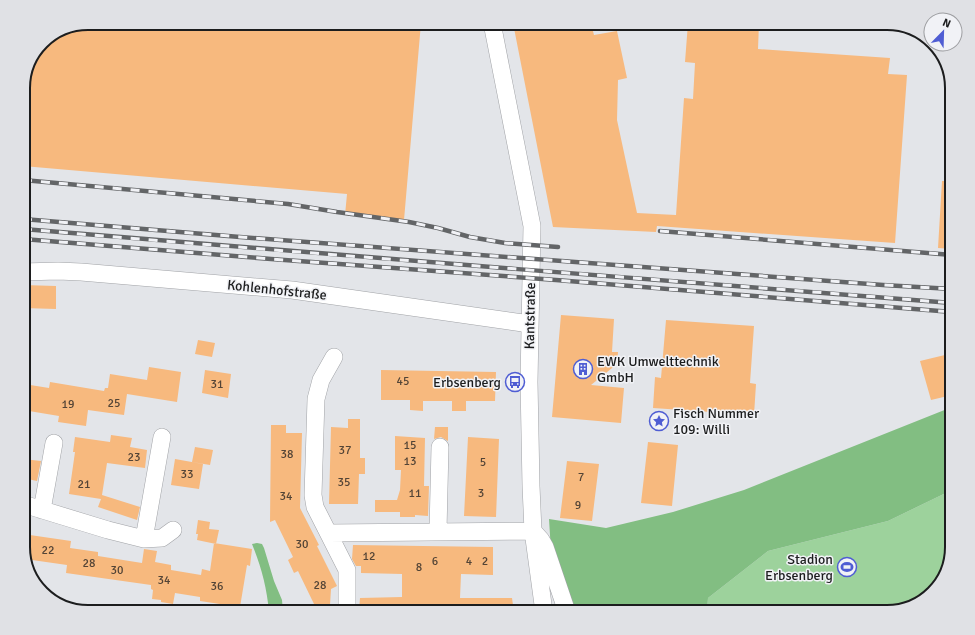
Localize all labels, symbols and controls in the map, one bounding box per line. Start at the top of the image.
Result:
north arrow [923,12,963,52]
text: N [941,16,953,31]
street label: Kohlenhofstraße [226,276,328,304]
street label: Kantstraße [521,282,539,350]
place label: EWK Umwelttechnik GmbH [597,353,719,386]
building icon: EWK Umwelttechnik GmbH [572,358,594,380]
bus stop icon: Erbsenberg [504,371,526,393]
house number: 45 [397,374,409,389]
place label: Erbsenberg [433,374,501,391]
house number: 31 [211,377,223,392]
house number: 25 [108,396,120,411]
house number: 19 [62,397,74,412]
place label: Fisch Nummer 109: Willi [673,405,760,438]
place icon: Fisch Nummer 109: Willi [648,410,670,432]
house number: 15 [404,438,416,453]
house number: 37 [339,443,351,458]
house number: 38 [281,447,293,462]
house number: 23 [128,450,140,465]
house number: 13 [404,454,416,469]
house number: 5 [480,455,486,470]
house number: 33 [181,467,193,482]
house number: 7 [578,470,584,485]
house number: 35 [338,475,350,490]
house number: 21 [78,477,90,492]
house number: 11 [409,486,421,501]
house number: 3 [478,486,484,501]
house number: 34 [280,489,293,504]
house number: 9 [575,498,581,513]
house number: 30 [296,537,308,552]
house number: 22 [42,543,54,558]
house number: 12 [363,549,375,564]
place label: Stadion Erbsenberg [765,551,833,584]
house number: 6 [432,554,438,569]
house number: 4 [466,554,473,569]
house number: 2 [482,554,488,569]
house number: 28 [83,556,95,571]
sports icon: Stadion Erbsenberg [836,556,858,578]
house number: 8 [416,560,422,575]
house number: 30 [111,563,123,578]
house number: 34 [158,573,171,588]
house number: 28 [314,578,326,593]
house number: 36 [211,579,223,594]

